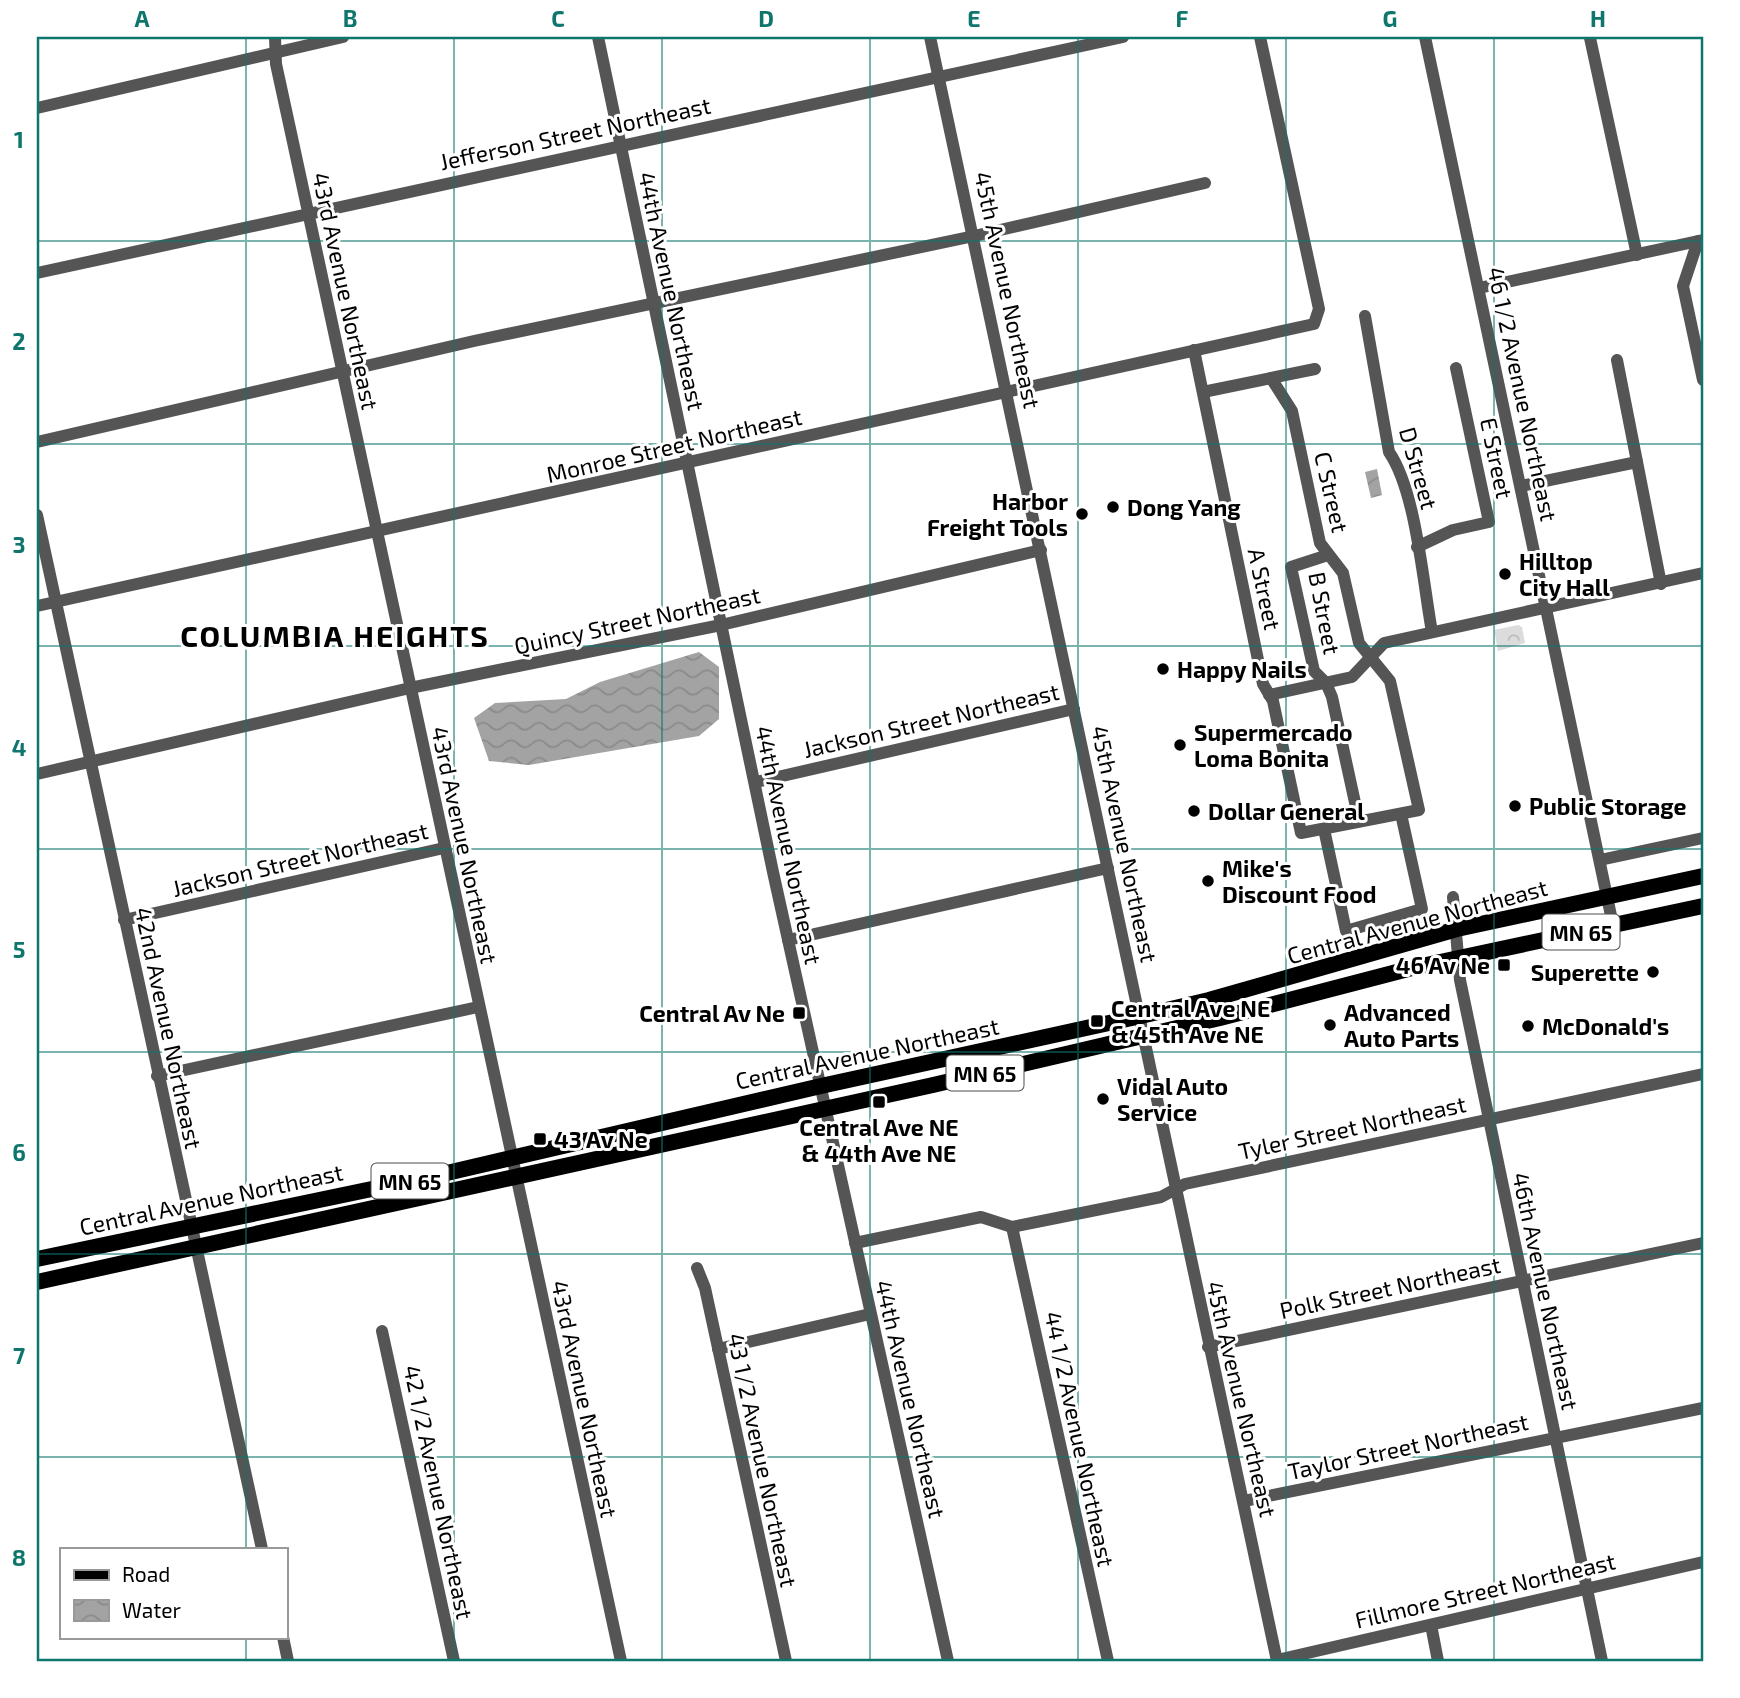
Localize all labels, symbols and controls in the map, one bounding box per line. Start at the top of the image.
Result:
text: A [134,4,150,32]
text: B [343,4,357,32]
text: C [551,4,565,32]
text: D [758,4,774,32]
text: E [967,4,981,32]
text: F [1176,4,1189,32]
text: G [1383,4,1397,32]
text: H [1590,4,1606,32]
street label: Jefferson Street Northeast [437,91,713,175]
text: 1 [14,125,24,153]
street label: 44th Avenue Northeast [633,169,711,413]
street label: 45th Avenue Northeast [969,169,1047,411]
street label: 43rd Avenue Northeast [307,170,385,412]
street label: 46 1/2 Avenue Northeast [1482,264,1564,524]
text: 2 [12,327,26,355]
street label: Monroe Street Northeast [544,402,805,488]
street label: E Street [1475,415,1519,501]
street label: D Street [1394,424,1444,513]
street label: C Street [1309,449,1355,535]
place label: Harbor Freight Tools [927,487,1068,541]
place label: Dong Yang [1127,493,1241,521]
marker: Dong Yang [1105,499,1121,515]
marker: Harbor Freight Tools [1074,506,1090,522]
text: 3 [12,530,26,558]
street label: A Street [1243,546,1287,633]
place label: Hilltop City Hall [1519,547,1610,601]
marker: Hilltop City Hall [1497,566,1513,582]
street label: B Street [1303,569,1347,657]
street label: Quincy Street Northeast [511,580,763,660]
district label: COLUMBIA HEIGHTS [180,617,490,653]
place label: Happy Nails [1177,655,1307,683]
marker: Happy Nails [1155,661,1171,677]
street label: Jackson Street Northeast [800,677,1062,763]
place label: Supermercado Loma Bonita [1194,718,1353,772]
street label: 44th Avenue Northeast [750,723,828,967]
street label: 45th Avenue Northeast [1086,723,1164,965]
street label: 43rd Avenue Northeast [426,724,504,966]
text: 4 [12,733,26,761]
marker: Supermercado Loma Bonita [1172,737,1188,753]
place label: Public Storage [1529,792,1687,820]
place label: Dollar General [1208,797,1365,825]
marker: Public Storage [1507,798,1523,814]
marker: Dollar General [1186,803,1202,819]
street label: Jackson Street Northeast [169,816,431,902]
place label: Mike's Discount Food [1222,854,1377,908]
marker: Mike's Discount Food [1200,873,1216,889]
street label: Central Avenue Northeast [1284,873,1551,969]
street label: 42nd Avenue Northeast [130,905,208,1152]
road number: MN 65 [1542,914,1620,950]
text: 5 [13,935,25,963]
place label: 46 Av Ne [1396,951,1490,979]
marker: 46 Av Ne [1496,957,1512,973]
place label: Superette [1531,958,1639,986]
marker: Superette [1645,964,1661,980]
place label: Central Ave NE & 45th Ave NE [1111,994,1270,1048]
place label: Advanced Auto Parts [1344,998,1459,1052]
place label: Central Av Ne [639,999,785,1027]
marker: Central Av Ne [791,1005,807,1021]
street label: Central Avenue Northeast [733,1011,1001,1095]
place label: McDonald's [1542,1012,1669,1040]
marker: Central Ave NE & 45th Ave NE [1089,1013,1105,1029]
marker: Advanced Auto Parts [1322,1017,1338,1033]
marker: McDonald's [1520,1018,1536,1034]
road number: MN 65 [946,1056,1024,1090]
place label: Vidal Auto Service [1117,1072,1228,1126]
street label: Tyler Street Northeast [1236,1089,1469,1165]
marker: Vidal Auto Service [1095,1091,1111,1107]
marker: Central Ave NE & 44th Ave NE [871,1094,887,1110]
place label: Central Ave NE & 44th Ave NE [799,1113,959,1167]
place label: 43 Av Ne [554,1125,648,1153]
marker: 43 Av Ne [532,1131,548,1147]
text: 6 [12,1138,26,1166]
street label: Central Avenue Northeast [77,1157,345,1241]
road number: MN 65 [372,1164,448,1198]
street label: 46th Avenue Northeast [1507,1170,1585,1413]
street label: Polk Street Northeast [1277,1250,1503,1324]
street label: 44th Avenue Northeast [870,1277,952,1521]
street label: 43rd Avenue Northeast [546,1278,624,1520]
street label: 45th Avenue Northeast [1201,1278,1283,1520]
street label: 44 1/2 Avenue Northeast [1039,1309,1121,1569]
street label: 43 1/2 Avenue Northeast [722,1330,804,1590]
text: 7 [13,1341,25,1369]
street label: 42 1/2 Avenue Northeast [398,1362,480,1622]
street label: Taylor Street Northeast [1285,1407,1531,1485]
text: 8 [12,1543,26,1571]
street label: Fillmore Street Northeast [1352,1546,1618,1634]
legend [60,1548,287,1638]
text: Road [122,1561,170,1586]
text: Water [122,1597,181,1622]

